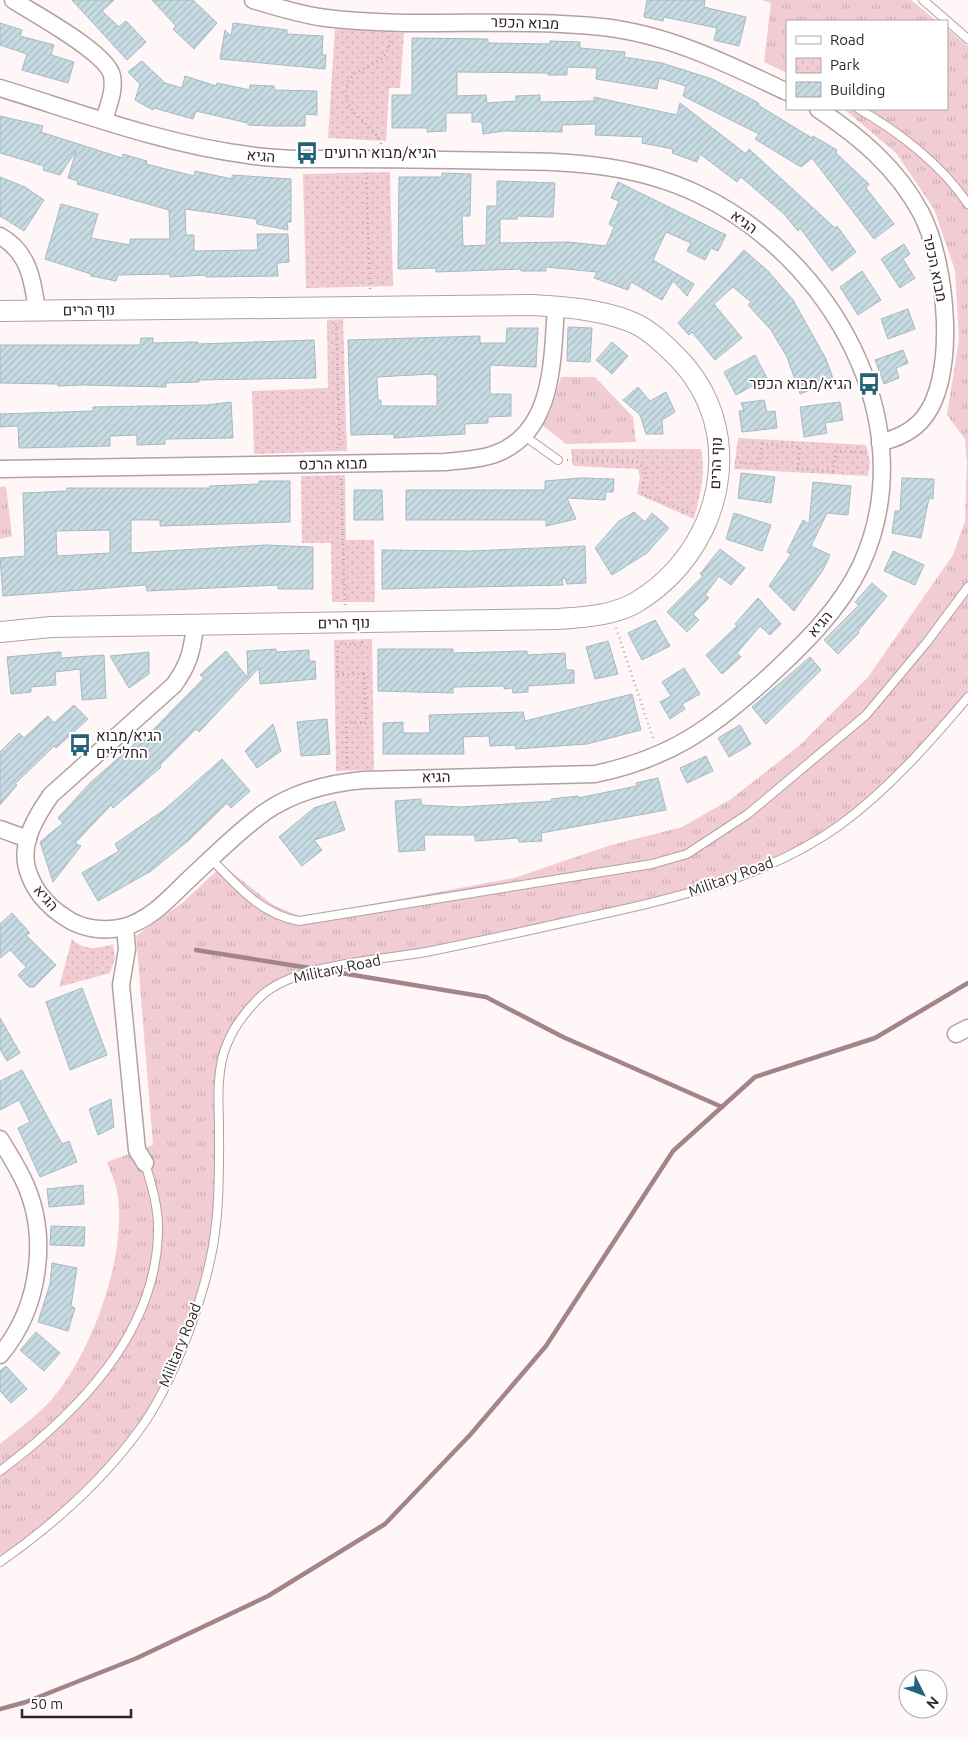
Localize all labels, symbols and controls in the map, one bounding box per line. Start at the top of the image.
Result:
street label: מבוא הכפר [490,13,560,32]
legend [786,20,948,110]
text: Road [830,31,865,48]
text: Park [830,56,860,73]
text: Building [830,81,885,98]
bus stop icon: הגיא/מבוא הרועים [294,140,320,166]
place label: הגיא/מבוא הרועים [324,144,437,161]
street label: הגיא [246,146,276,165]
street label: הגיא [728,206,761,237]
street label: מבוא הכפר [920,233,951,303]
street label: נוף הרים [63,301,115,318]
bus stop icon: הגיא/מבוא הכפר [856,371,882,397]
place label: הגיא/מבוא הכפר [749,375,852,392]
street label: נוף הרים [706,436,725,489]
street label: מבוא הרכס [298,454,367,473]
street label: הגיא [804,607,835,640]
street label: נוף הרים [318,614,370,631]
place label: הגיא/מבוא החלילים [96,727,162,761]
bus stop icon: הגיא/מבוא החלילים [67,732,93,758]
street label: הגיא [421,768,451,785]
street label: Military Road [686,853,776,900]
street label: הגיא [31,881,62,914]
street label: Military Road [292,951,382,986]
street label: Military Road [155,1300,204,1389]
north arrow [898,1669,948,1719]
scale bar [22,1686,131,1718]
text: N [923,1693,942,1712]
text: 50 m [30,1695,63,1712]

